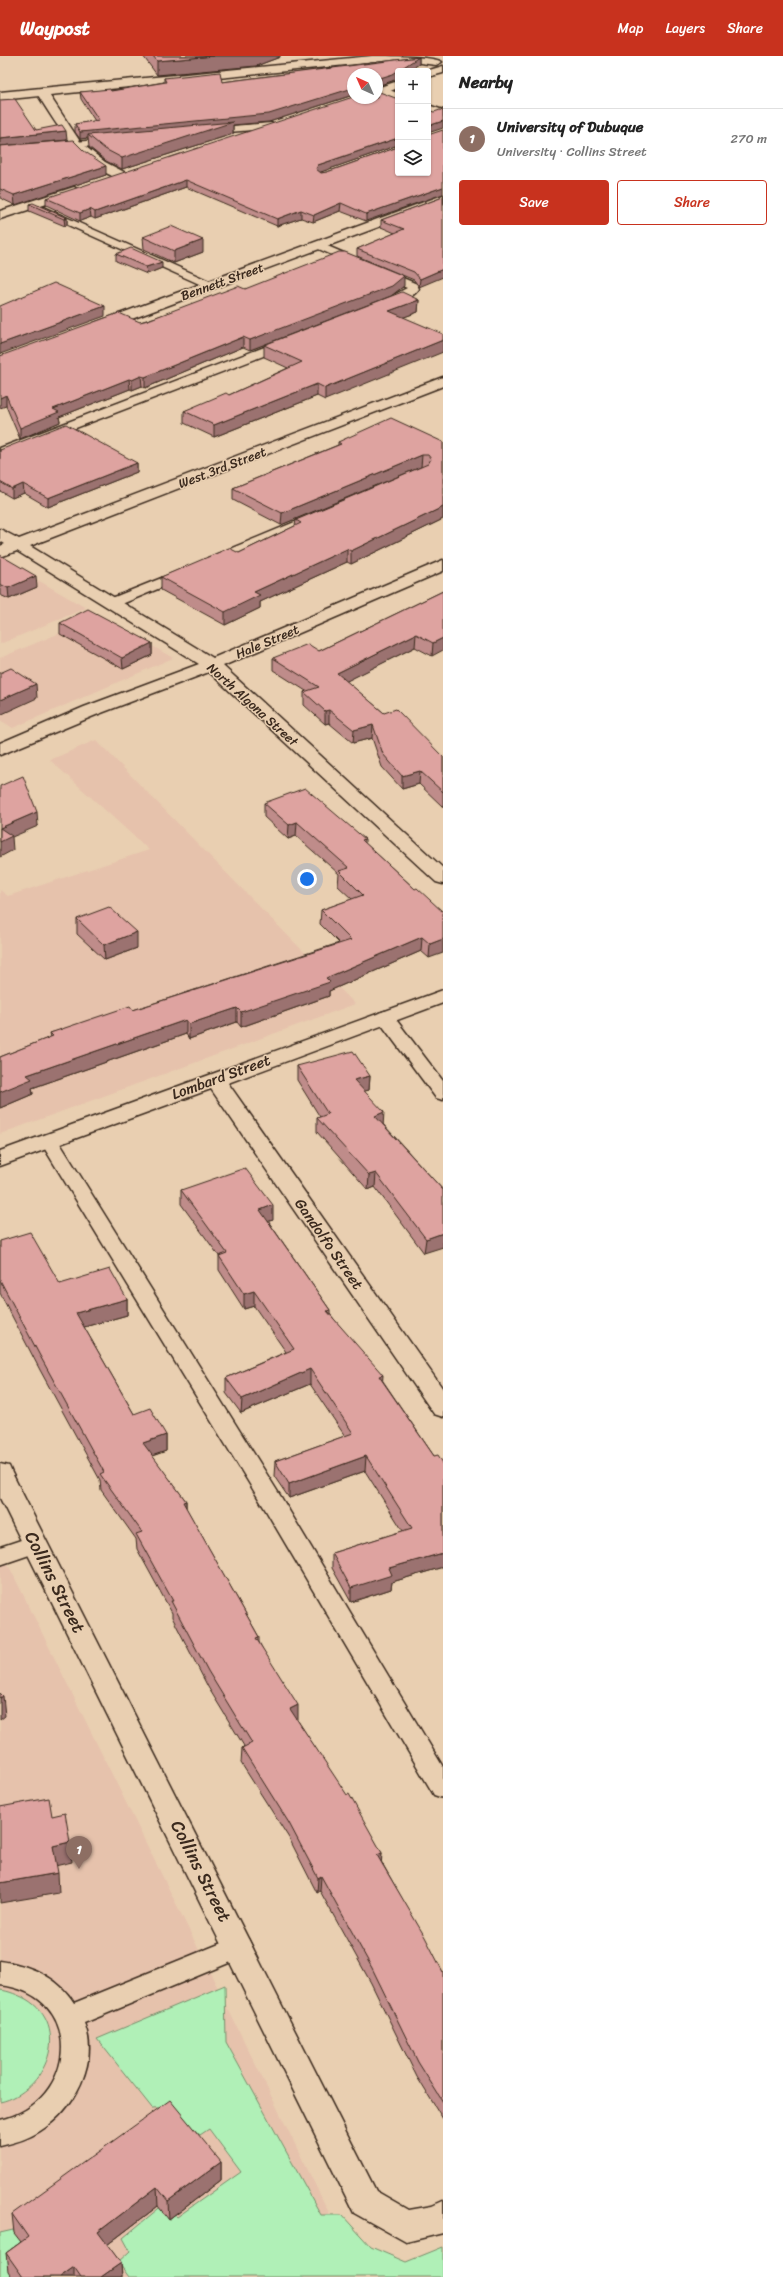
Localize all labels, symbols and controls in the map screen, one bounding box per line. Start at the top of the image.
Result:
text: Waypost [20,12,90,45]
text: Map [618,16,643,41]
text: Layers [665,16,705,41]
text: Share [727,16,763,41]
text: Nearby [459,67,513,97]
north arrow [347,68,383,104]
map controls [395,68,431,176]
button: + [395,68,431,104]
button: − [395,104,431,140]
text: University of Dubuque [497,114,643,140]
text: 1 [469,127,475,150]
text: 270 m [730,127,767,150]
button: layers [395,140,431,176]
text: University · Collins Street [497,140,647,163]
button: Save [459,180,609,225]
button: Share [617,180,767,225]
street label: Bennett Street [177,256,267,307]
street label: West 3rd Street [175,440,270,495]
street label: Hale Street [232,618,303,665]
street label: North Algona Street [202,657,304,752]
your location [297,869,317,889]
street label: Lombard Street [168,1047,275,1107]
street label: Gandolfo Street [288,1193,371,1296]
street label: Collins Street [15,1525,95,1639]
street label: Collins Street [161,1814,241,1928]
pin: 1 [66,1836,92,1869]

